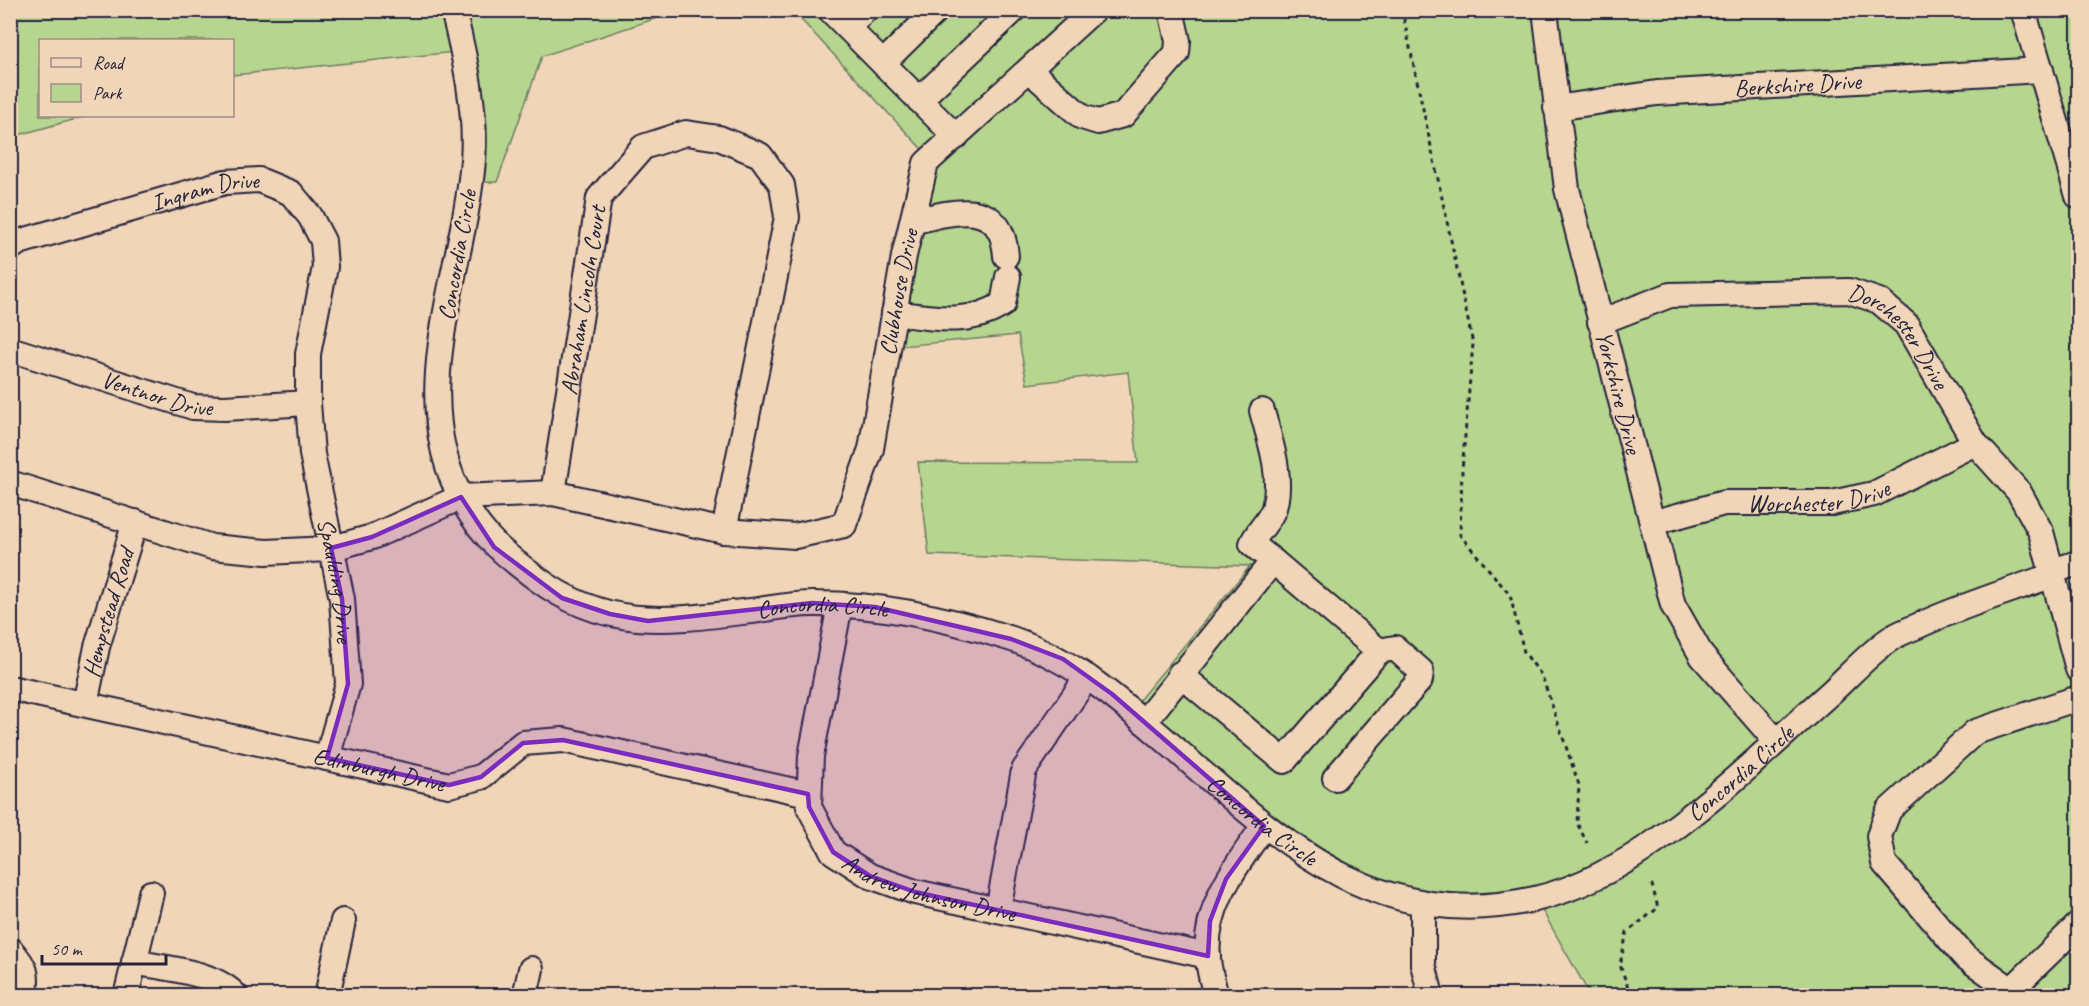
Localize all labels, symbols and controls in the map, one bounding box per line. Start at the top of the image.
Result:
legend [39,39,234,117]
text: Road [93,52,126,74]
street label: Berkshire Drive [1733,66,1864,103]
text: Park [93,82,123,104]
street label: Ingram Drive [148,165,262,218]
street label: Concordia Circle [431,185,484,322]
street label: Abraham Lincoln Court [554,202,613,397]
street label: Clubhouse Drive [872,224,925,357]
street label: Dorchester Drive [1844,277,1957,396]
street label: Yorkshire Drive [1589,328,1649,459]
street label: Ventnor Drive [98,364,215,423]
street label: Worchester Drive [1748,472,1897,518]
street label: Spaulding Drive [311,516,360,646]
street label: Hempstead Road [76,541,142,680]
street label: Concordia Circle [755,589,892,625]
street label: Concordia Circle [1681,717,1801,828]
street label: Edinburgh Drive [311,740,450,799]
street label: Concordia Circle [1201,768,1324,874]
street label: Andrew Johnson Drive [836,847,1021,929]
scale bar [42,928,166,966]
text: 50 m [51,938,84,960]

